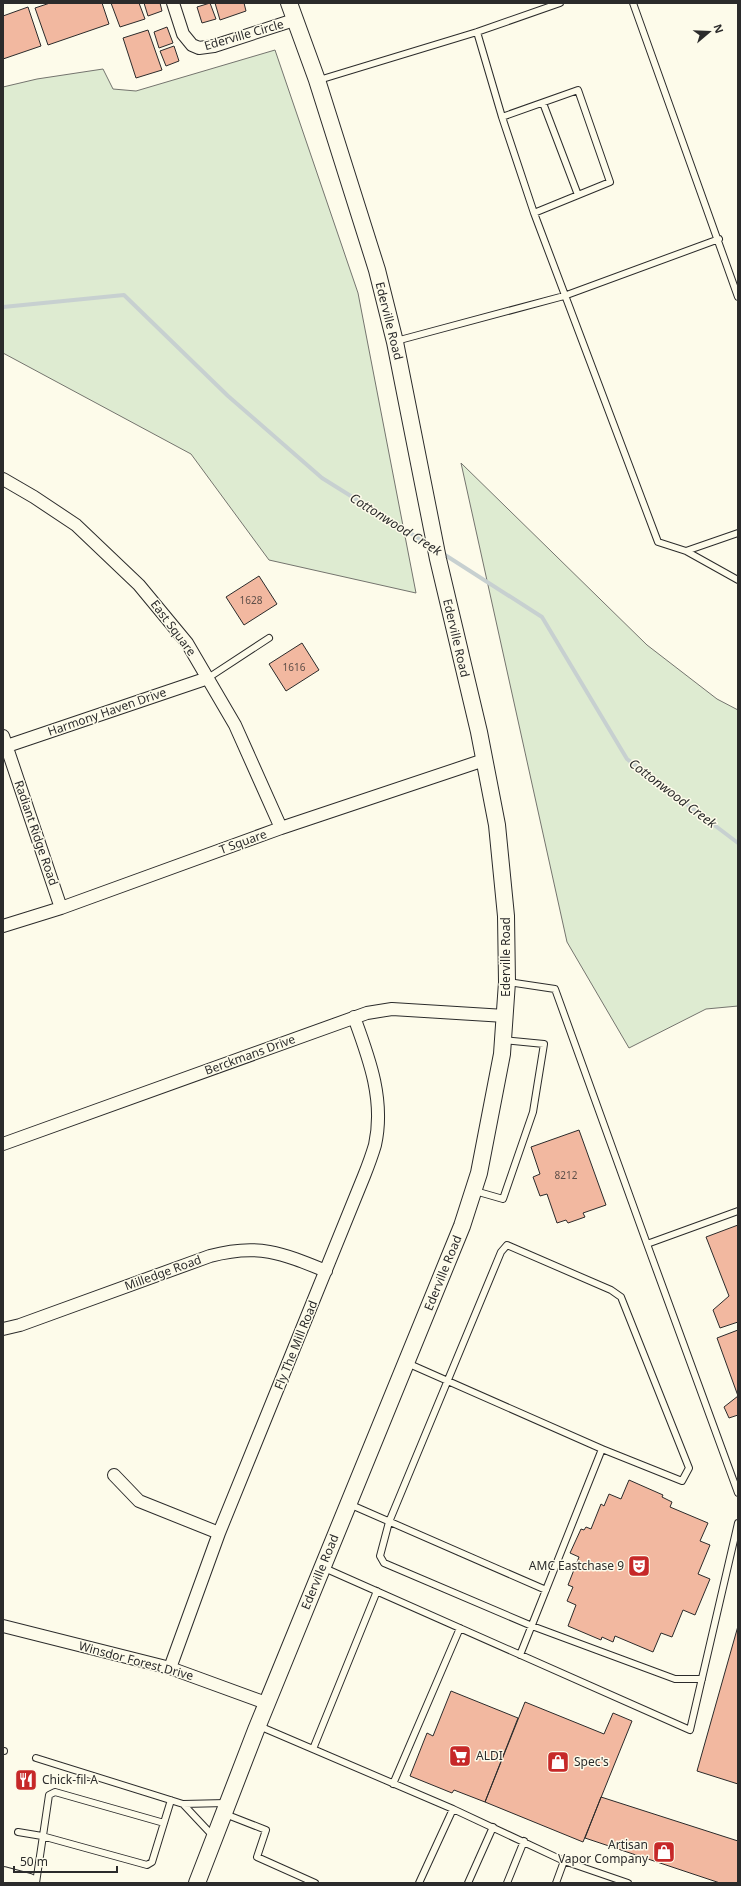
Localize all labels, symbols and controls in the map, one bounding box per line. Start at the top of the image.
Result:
north arrow [689,12,729,52]
street label: Ederville Circle [202,15,286,54]
text: N [710,22,727,35]
street label: Ederville Road [372,280,407,362]
water label: Cottonwood Creek [347,488,446,560]
house number: 1628 [240,593,263,607]
street label: East Square [147,596,200,659]
street label: Ederville Road [439,597,474,679]
house number: 1616 [283,660,306,674]
street label: Harmony Haven Drive [45,683,169,740]
water label: Cottonwood Creek [626,754,721,832]
street label: Radiant Ridge Road [10,778,62,888]
street label: T Square [217,825,269,858]
street label: Ederville Road [497,917,514,997]
street label: Berckmans Drive [202,1030,298,1079]
house number: 8212 [555,1168,578,1182]
street label: Ederville Road [420,1233,465,1313]
street label: Milledge Road [122,1251,204,1294]
street label: Fly The Mill Road [270,1298,321,1392]
street label: Ederville Road [297,1532,342,1612]
theatre icon: AMC Eastchase 9 [626,1553,652,1579]
place label: AMC Eastchase 9 [529,1557,624,1574]
street label: Winsdor Forest Drive [77,1637,196,1684]
supermarket icon: ALDI [447,1743,473,1769]
place label: ALDI [476,1747,503,1764]
shop icon: Spec's [545,1749,571,1775]
place label: Spec's [574,1753,609,1770]
restaurant icon: Chick-fil-A [13,1767,39,1793]
place label: Chick-fil-A [42,1771,98,1788]
place label: Artisan Vapor Company [558,1836,649,1867]
shop icon: Artisan Vapor Company [651,1839,677,1865]
scale bar [14,1848,117,1874]
text: 50 m [20,1853,48,1870]

